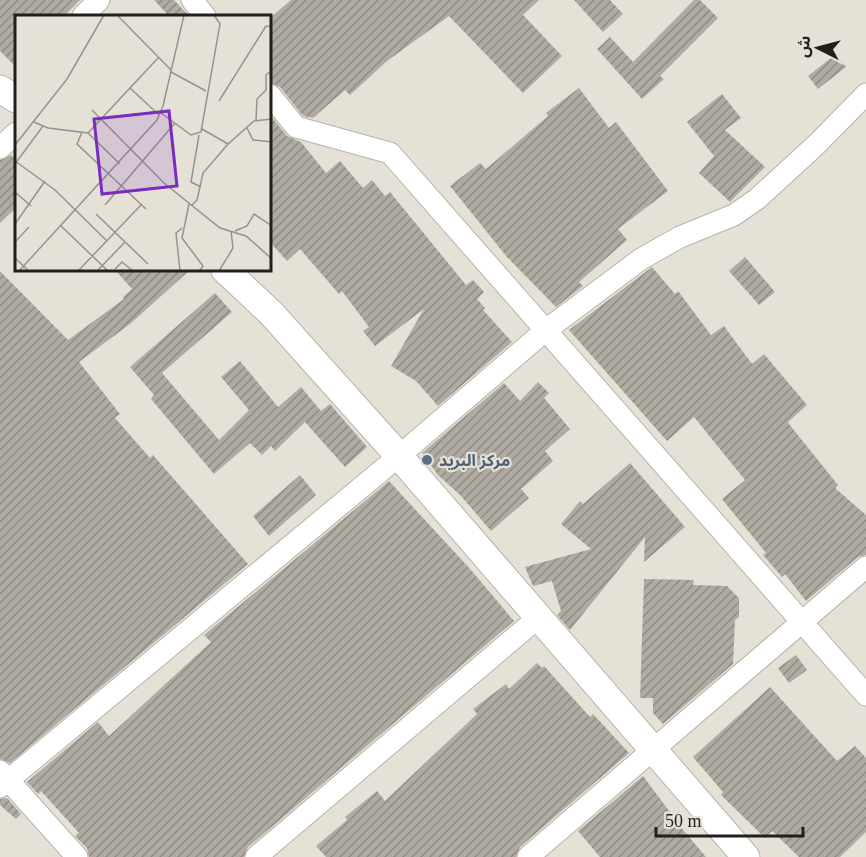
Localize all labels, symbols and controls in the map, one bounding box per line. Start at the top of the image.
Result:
inset map [15,15,272,272]
north arrow [788,18,848,78]
text: ش [794,35,814,58]
place label: مركز البريد [439,452,510,470]
marker: مركز البريد [420,453,434,467]
scale bar [656,800,803,838]
text: 50 m [665,811,702,831]

